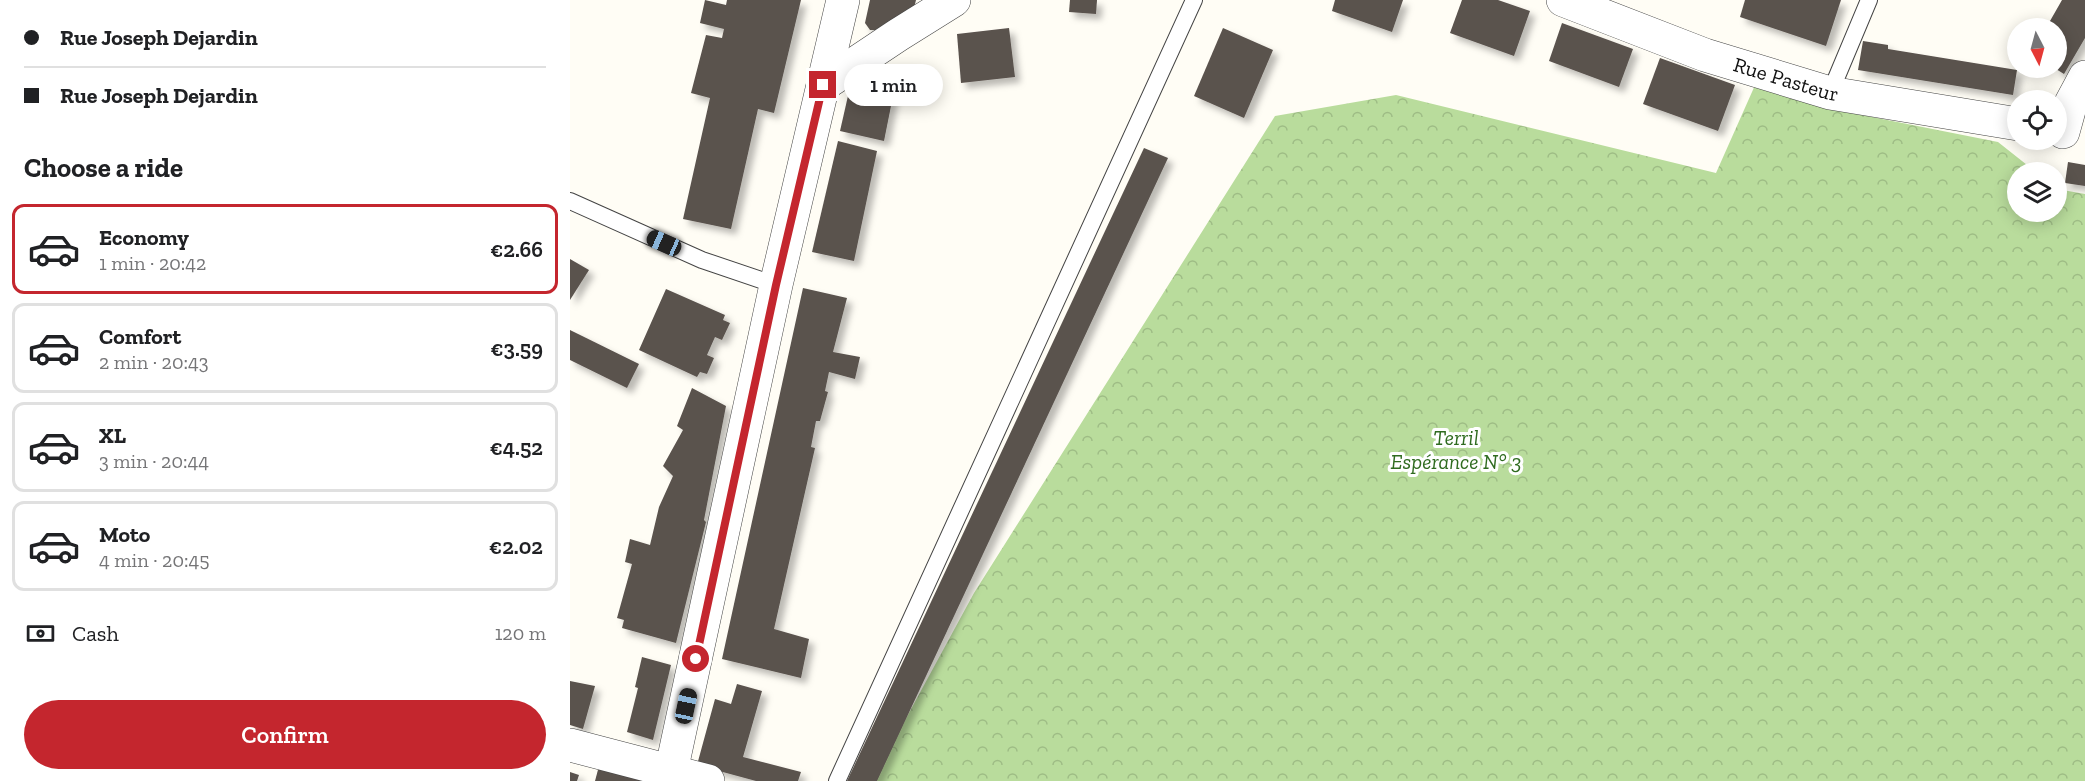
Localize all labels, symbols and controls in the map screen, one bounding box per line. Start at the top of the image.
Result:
north arrow [2007,18,2067,78]
map controls [2007,18,2067,222]
text: Rue Joseph Dejardin [60,24,258,51]
street label: Rue Pasteur [1730,51,1841,106]
callout: 1 min [844,64,943,106]
route end [809,71,836,98]
text: 1 min [870,73,917,97]
text: Rue Joseph Dejardin [60,82,258,109]
button: locate [2007,90,2067,150]
text: Choose a ride [24,152,183,184]
button: layers [2007,162,2067,222]
icon: car [27,222,81,276]
text: Economy [99,224,189,251]
car [644,227,684,259]
text: €2.66 [490,236,543,263]
text: 1 min · 20:42 [99,251,206,275]
icon: car [27,321,81,375]
text: Comfort [99,323,181,350]
text: €3.59 [491,335,543,362]
text: 2 min · 20:43 [99,350,208,374]
icon: car [27,420,81,474]
text: XL [99,422,126,449]
park label: Terril Espérance N° 3 [1390,425,1522,474]
text: €4.52 [490,434,543,461]
text: 3 min · 20:44 [99,449,209,473]
icon: car [27,519,81,573]
text: Moto [99,521,150,548]
text: €2.02 [489,533,543,560]
text: 4 min · 20:45 [99,548,209,572]
icon: cash [24,617,57,650]
text: Cash [72,620,119,647]
text: 120 m [495,621,546,645]
route start [682,645,709,672]
car [673,687,699,725]
button: Confirm [24,700,546,769]

